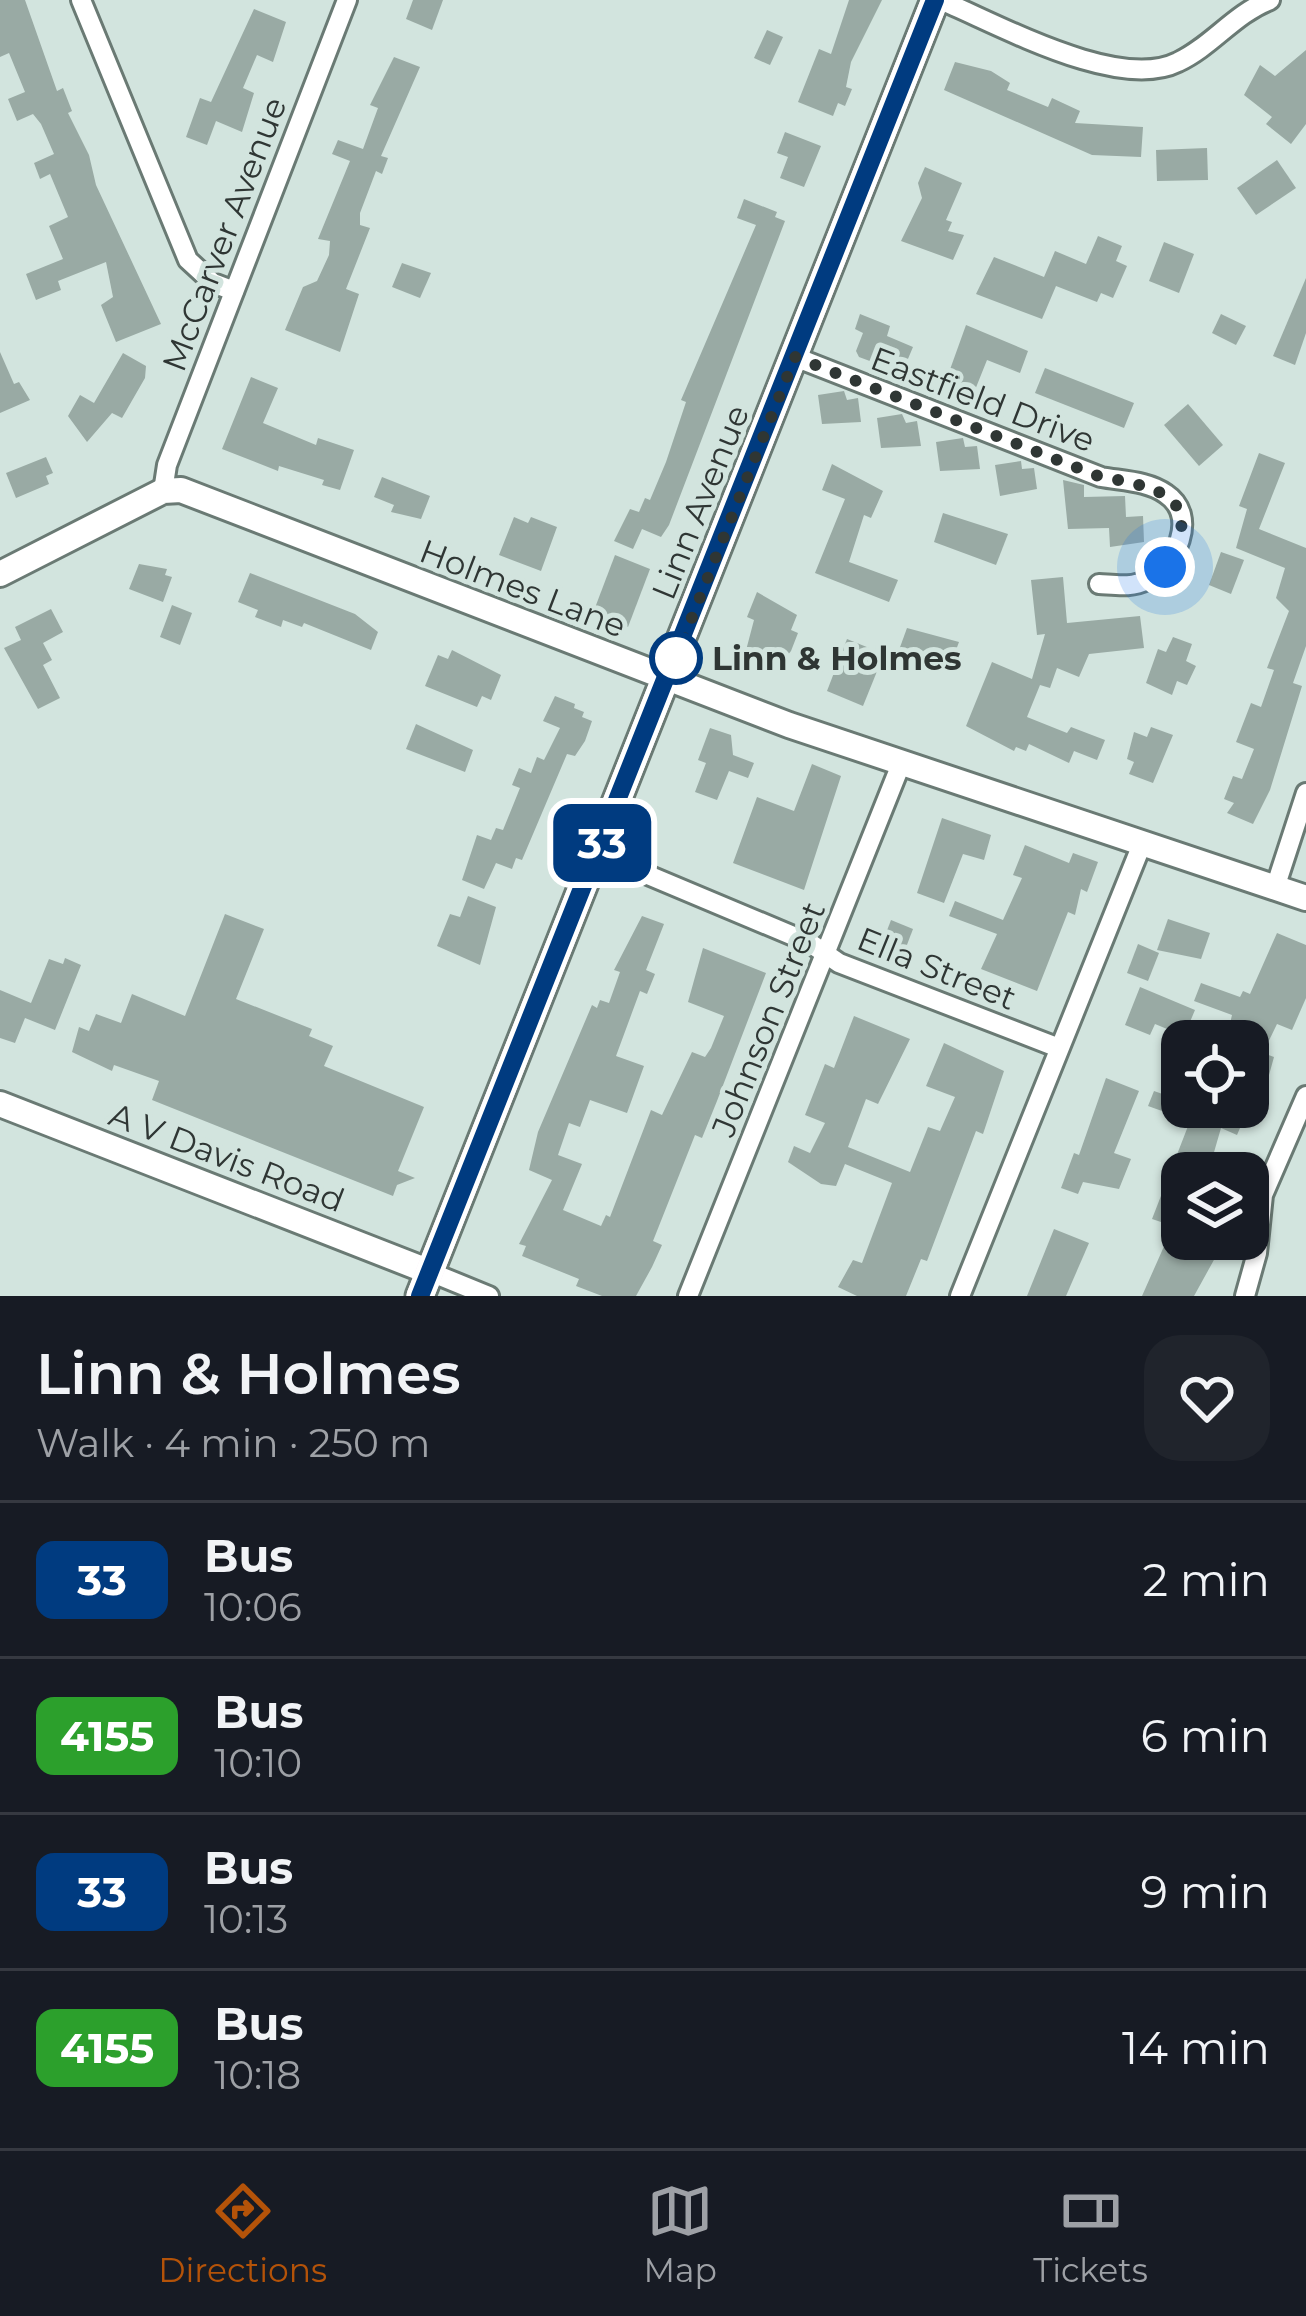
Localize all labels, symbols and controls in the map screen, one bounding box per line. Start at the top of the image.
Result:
street label: McCarver Avenue [153,91,295,377]
street label: Eastfield Drive [865,338,1101,460]
street label: Linn Avenue [643,399,757,605]
street label: Holmes Lane [414,530,632,646]
your location [1135,537,1195,597]
marker: Linn & Holmes [651,633,701,683]
place label: Linn & Holmes [712,638,961,678]
line badge: 33 [548,804,656,882]
text: 33 [577,817,627,869]
street label: Johnson Street [702,896,833,1143]
street label: Ella Street [852,918,1022,1018]
map controls [1161,1020,1269,1260]
button: locate [1161,1020,1269,1128]
street label: A V Davis Road [104,1094,350,1220]
button: layers [1161,1152,1269,1260]
button: heart [1144,1335,1270,1461]
text: Linn & Holmes [36,1339,461,1408]
text: Walk · 4 min · 250 m [36,1419,430,1467]
text: Bus [204,1528,293,1583]
text: 2 min [1142,1552,1270,1607]
text: 33 [77,1554,127,1606]
text: 10:06 [204,1583,302,1631]
text: Bus [214,1684,303,1739]
text: 6 min [1141,1708,1270,1763]
text: 4155 [60,1710,154,1762]
text: 10:10 [214,1739,302,1787]
text: Bus [204,1840,293,1895]
text: 9 min [1141,1864,1270,1919]
text: 33 [77,1866,127,1918]
text: 10:13 [204,1895,288,1943]
text: Bus [214,1996,303,2051]
text: 14 min [1122,2020,1270,2075]
text: 4155 [60,2022,154,2074]
text: 10:18 [214,2051,301,2099]
tab: Directions [158,2178,327,2290]
tab: Map [644,2178,717,2290]
tab: Tickets [1033,2178,1148,2290]

